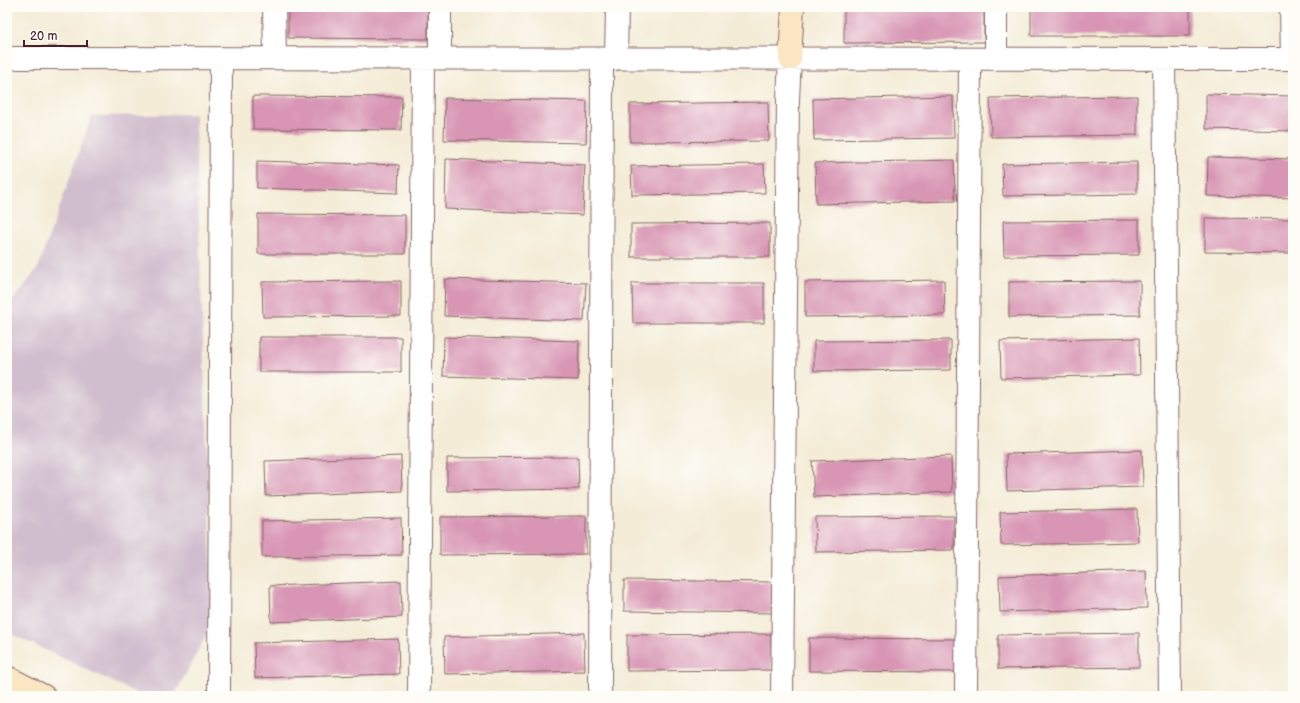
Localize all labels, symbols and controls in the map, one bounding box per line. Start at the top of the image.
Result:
scale bar [24,22,87,48]
text: 20 m [30,29,57,44]

